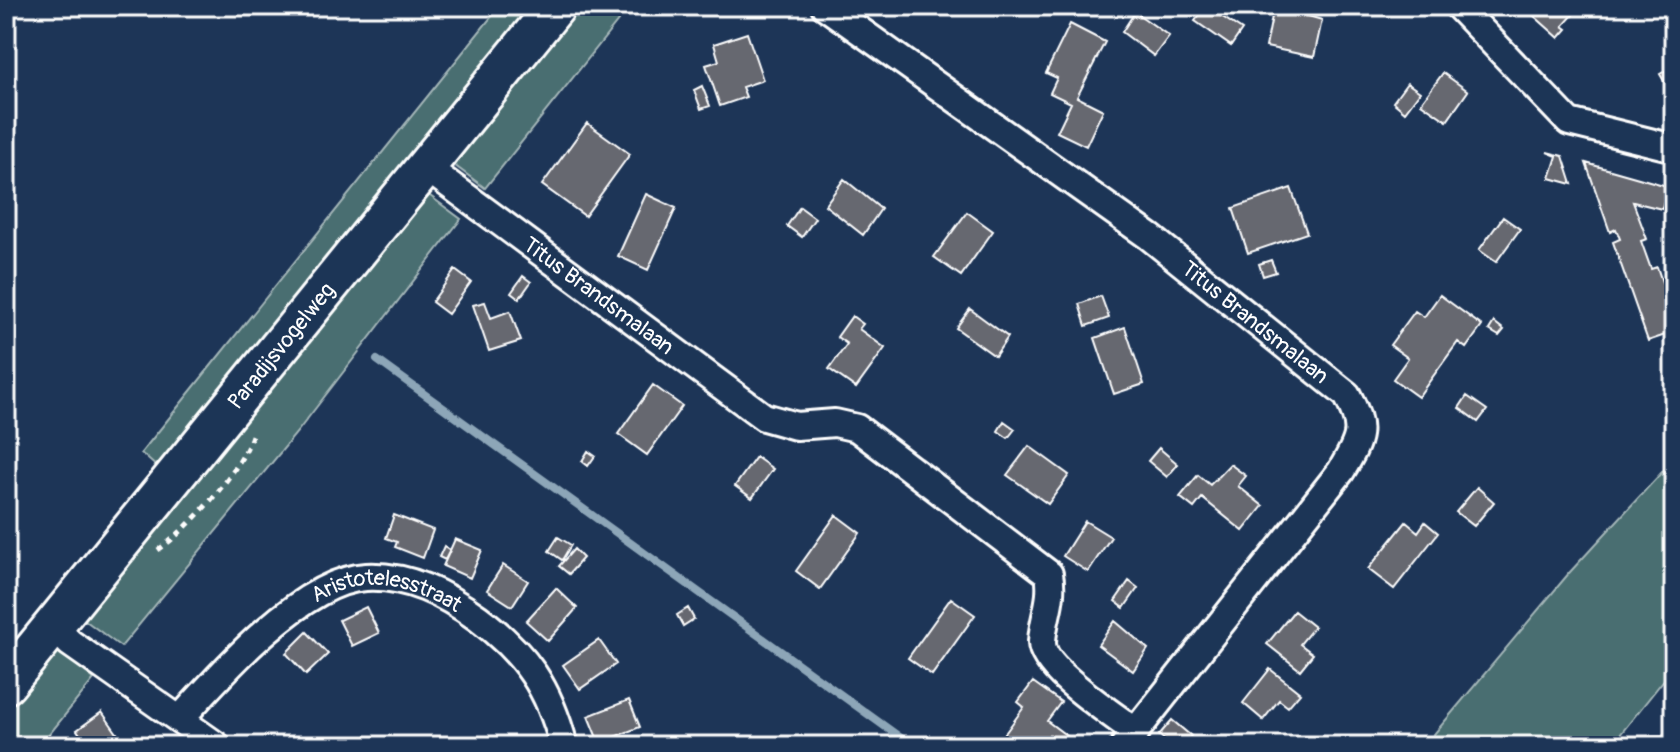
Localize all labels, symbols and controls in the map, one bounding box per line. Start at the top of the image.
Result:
street label: Titus Brandsmalaan [517,231,680,361]
street label: Titus Brandsmalaan [1176,255,1334,390]
street label: Paradijsvogelweg [222,277,341,415]
street label: Aristotelesstraat [306,564,467,619]

